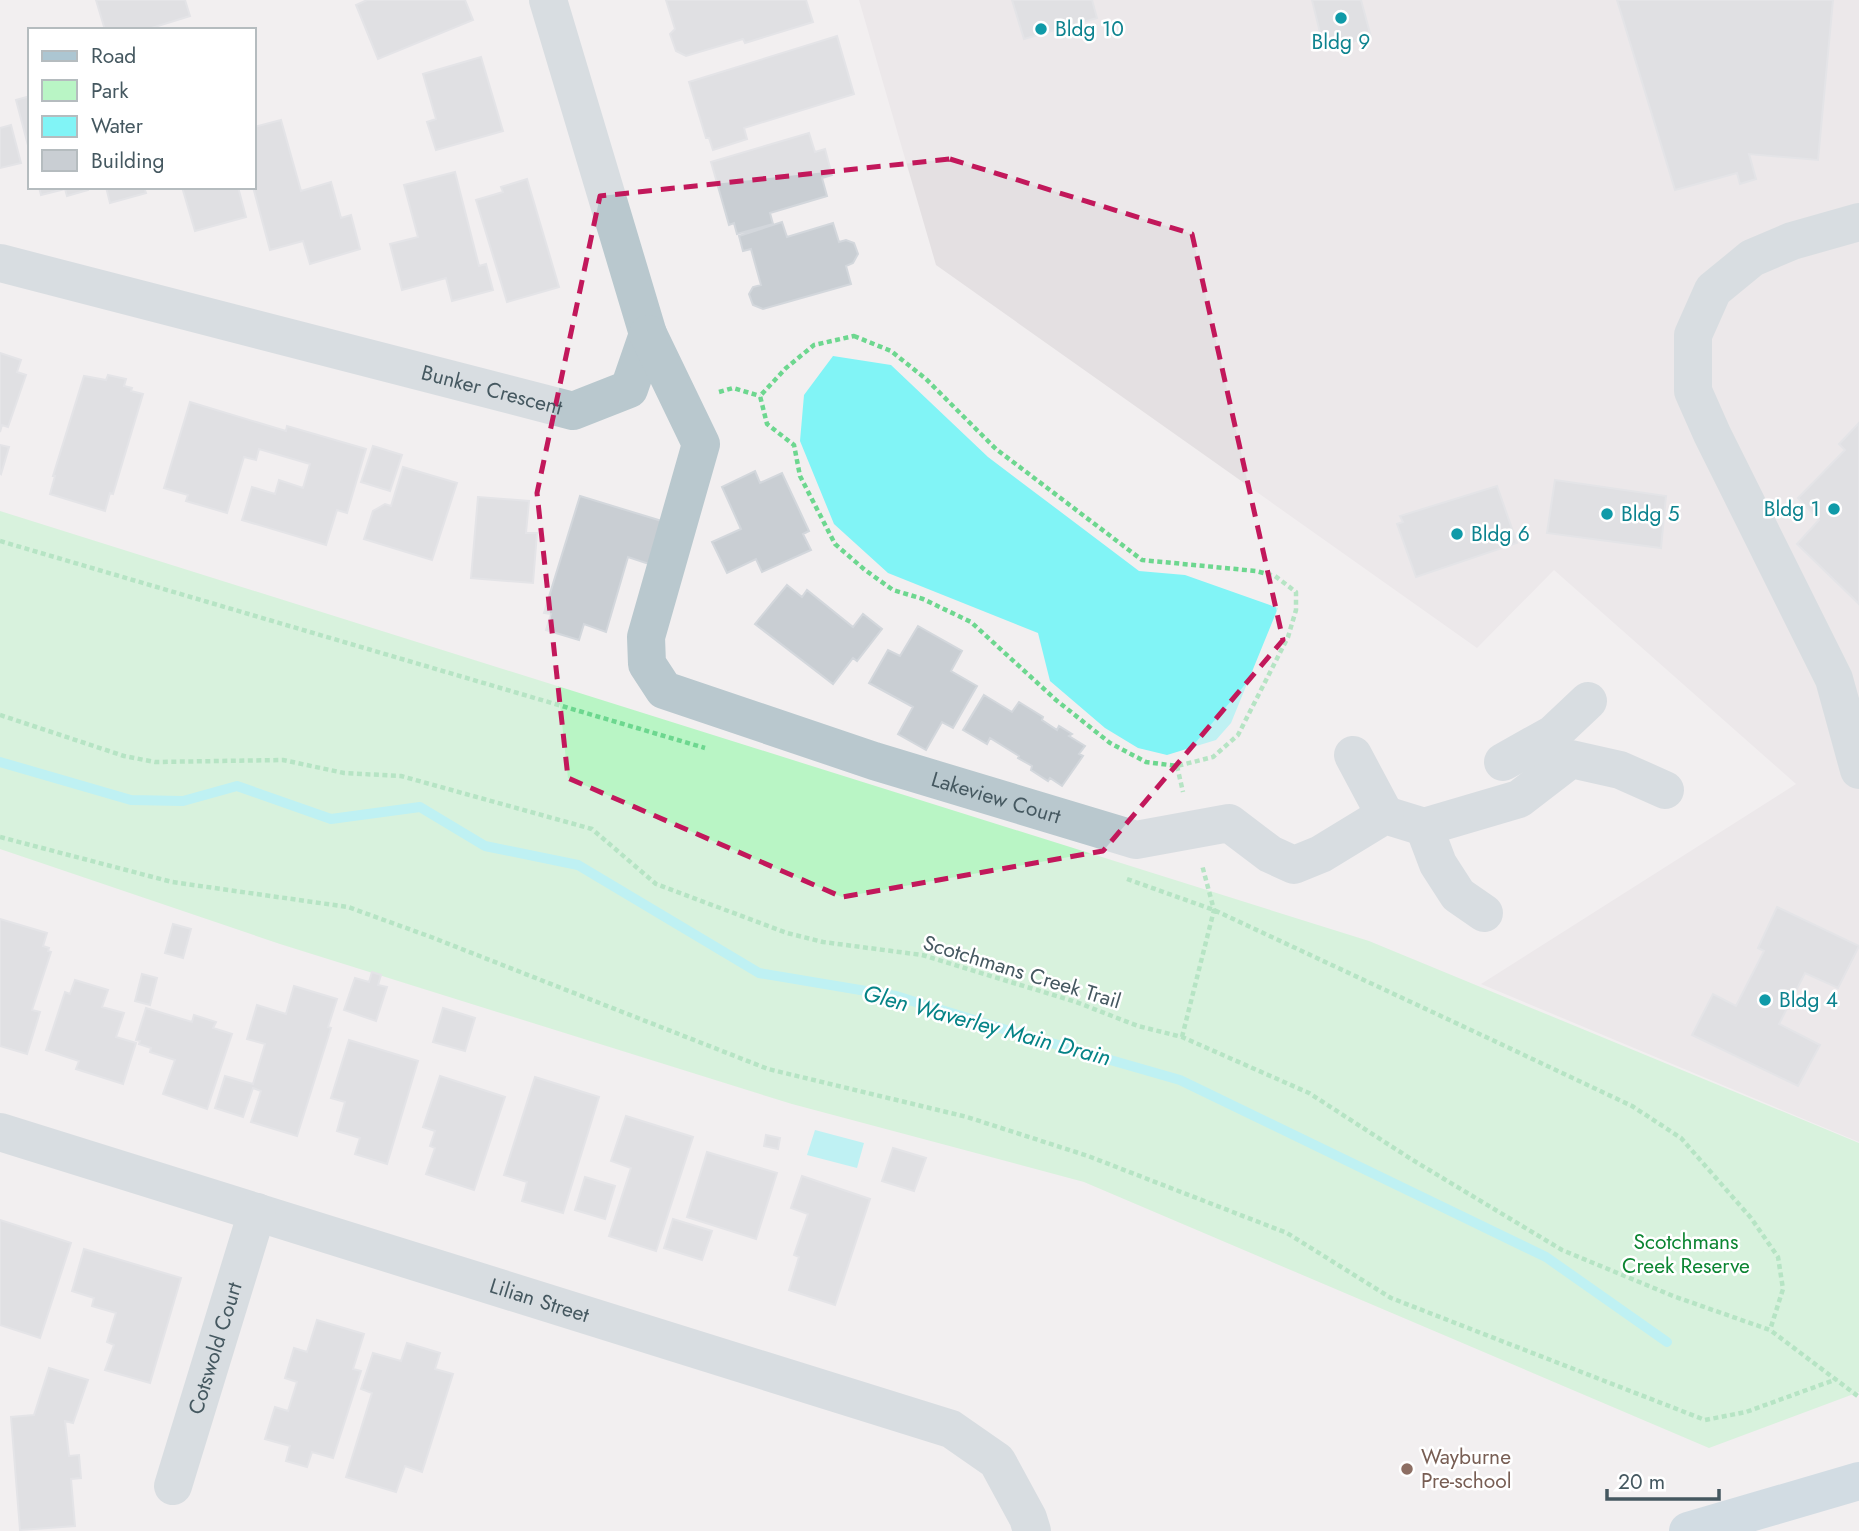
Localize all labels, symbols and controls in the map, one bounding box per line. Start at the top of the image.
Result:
marker: Bldg 9 [1333,10,1349,26]
place label: Bldg 10 [1055,14,1124,44]
marker: Bldg 10 [1033,21,1049,37]
place label: Bldg 9 [1312,27,1370,57]
legend [28,28,256,189]
text: Road [91,41,136,71]
text: Park [91,76,129,106]
text: Water [91,111,144,141]
text: Building [91,146,164,176]
street label: Bunker Crescent [418,357,566,423]
place label: Bldg 1 [1764,494,1820,524]
place label: Bldg 5 [1621,499,1680,529]
marker: Bldg 1 [1826,501,1842,517]
marker: Bldg 5 [1599,506,1615,522]
place label: Bldg 6 [1471,519,1530,549]
marker: Bldg 6 [1449,526,1465,542]
street label: Lakeview Court [928,764,1064,831]
street label: Scotchmans Creek Trail [919,928,1125,1016]
water label: Glen Waverley Main Drain [859,976,1115,1074]
place label: Bldg 4 [1779,985,1838,1015]
marker: Bldg 4 [1757,992,1773,1008]
park label: Scotchmans Creek Reserve [1622,1227,1750,1281]
street label: Lilian Street [486,1271,593,1330]
street label: Cotswold Court [181,1278,250,1418]
place label: Wayburne Pre-school [1421,1442,1512,1496]
scale bar [1607,1458,1719,1502]
marker: Wayburne Pre-school [1399,1461,1415,1477]
text: 20 m [1618,1467,1665,1497]

